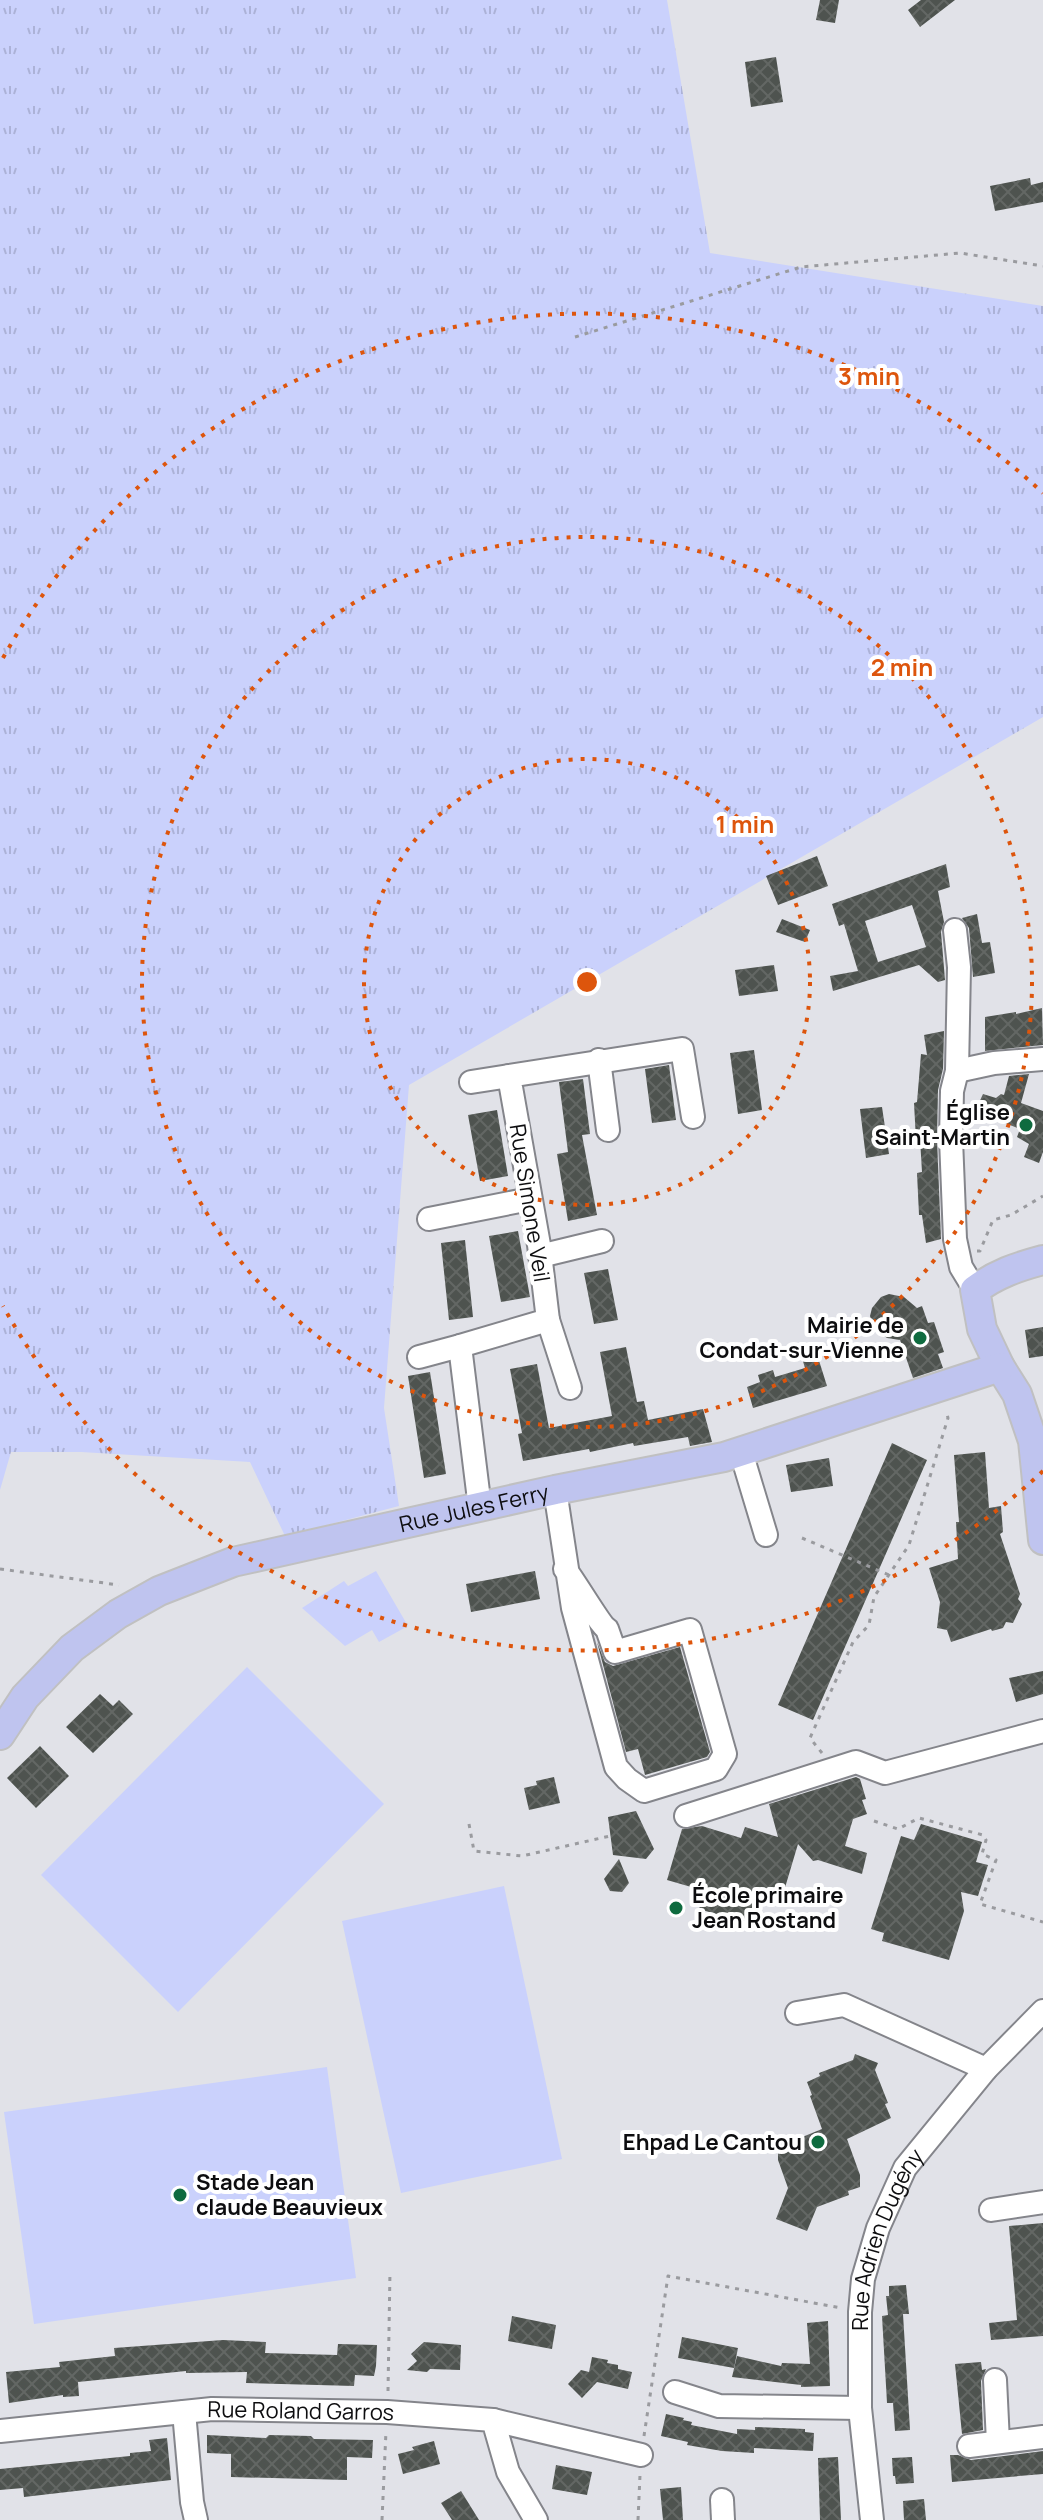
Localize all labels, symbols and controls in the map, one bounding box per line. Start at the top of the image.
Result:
text: 3 min [838,359,900,392]
text: 2 min [871,650,933,683]
text: 1 min [716,807,774,840]
centre of rings [573,968,601,996]
place label: Église Saint-Martin [874,1097,1010,1152]
marker: Église Saint-Martin [1017,1116,1035,1134]
street label: Rue Simone Veil [503,1122,557,1284]
place label: Mairie de Condat-sur-Vienne [700,1310,904,1365]
marker: Mairie de Condat-sur-Vienne [911,1329,929,1347]
street label: Rue Jules Ferry [396,1477,552,1539]
place label: École primaire Jean Rostand [692,1880,844,1935]
marker: École primaire Jean Rostand [667,1899,685,1917]
place label: Ehpad Le Cantou [623,2127,802,2157]
marker: Ehpad Le Cantou [809,2133,827,2151]
street label: Rue Adrien Dugény [845,2142,930,2331]
place label: Stade Jean claude Beauvieux [196,2167,383,2222]
marker: Stade Jean claude Beauvieux [171,2186,189,2204]
street label: Rue Roland Garros [207,2394,395,2428]

